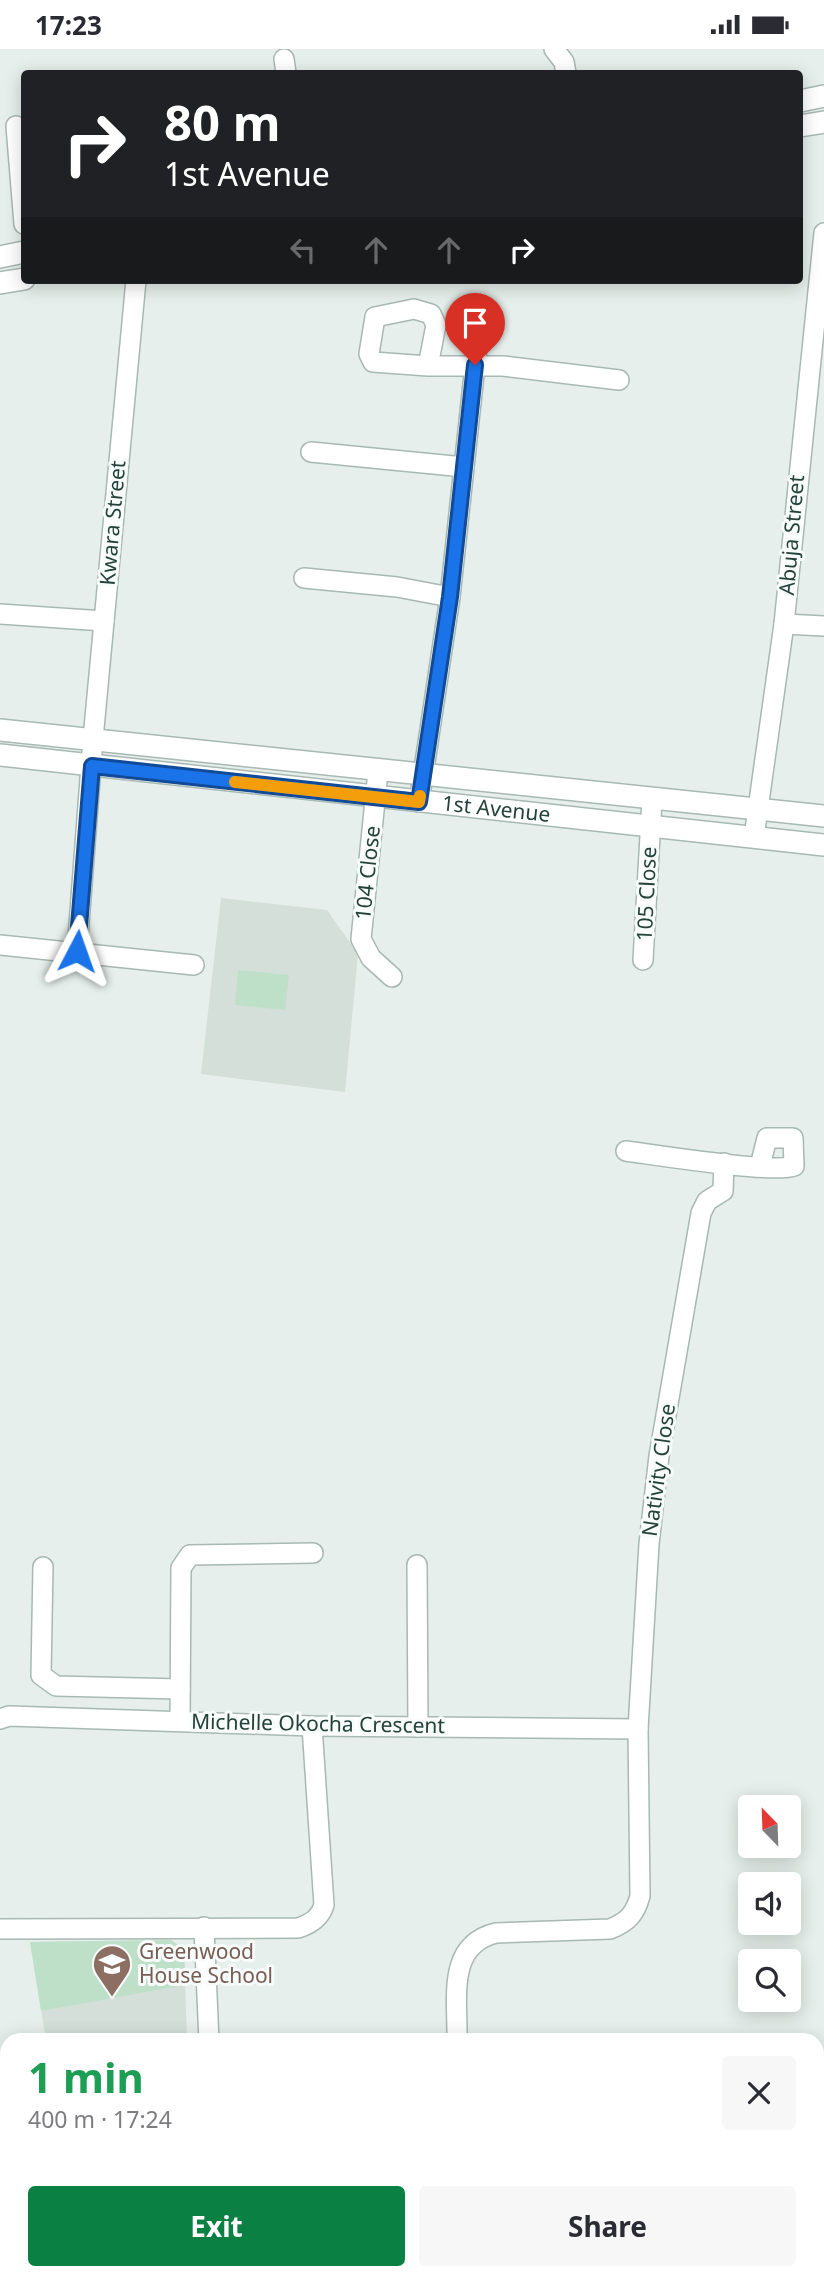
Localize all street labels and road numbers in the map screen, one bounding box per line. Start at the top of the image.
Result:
street label: Kwara Street [93,459,131,587]
street label: Abuja Street [772,473,810,596]
street label: 1st Avenue [440,788,552,828]
street label: 104 Close [348,824,386,921]
street label: 105 Close [630,846,662,942]
street label: Nativity Close [635,1402,681,1538]
street label: Michelle Okocha Crescent [191,1707,446,1739]

